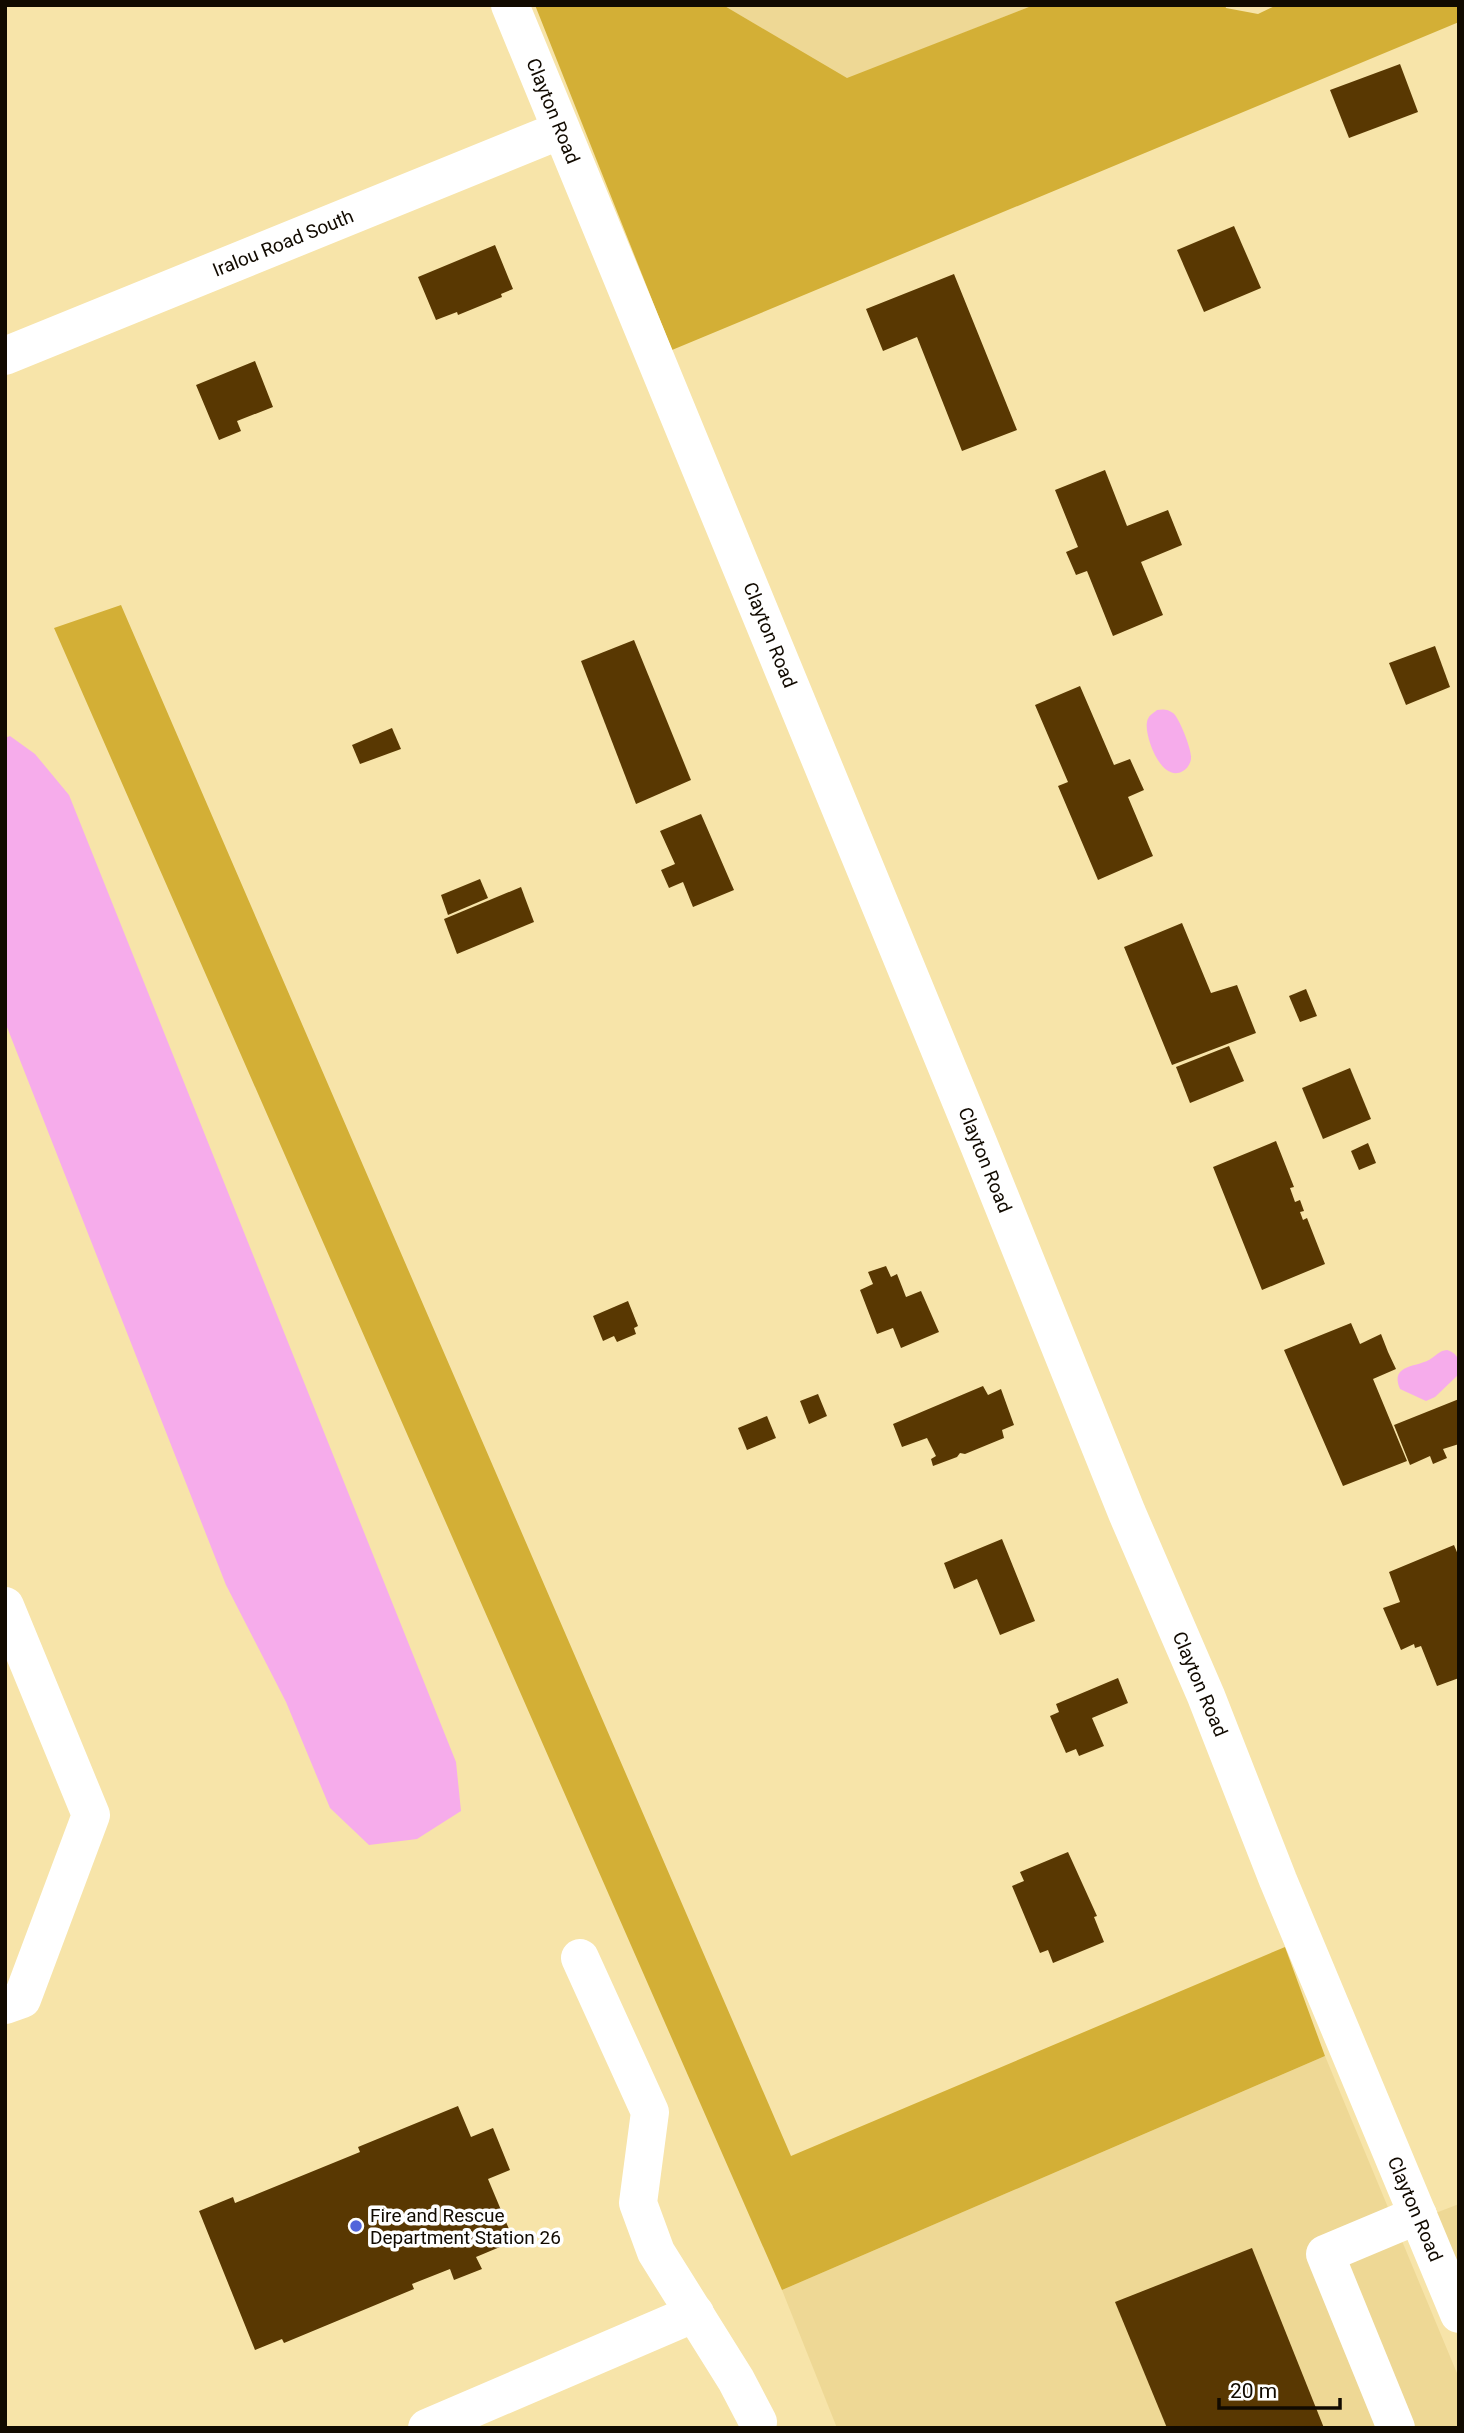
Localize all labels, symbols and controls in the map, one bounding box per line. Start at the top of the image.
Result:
street label: Clayton Road [521,55,585,167]
street label: Iralou Road South [209,204,357,282]
street label: Clayton Road [738,579,802,691]
street label: Clayton Road [953,1104,1017,1216]
street label: Clayton Road [1168,1628,1232,1740]
street label: Clayton Road [1383,2153,1447,2265]
place label: Fire and Rescue Department Station 26 [370,2204,561,2249]
marker: Fire and Rescue Department Station 26 [348,2218,364,2234]
scale bar [1219,2366,1340,2410]
text: 20 m [1230,2379,1277,2403]

